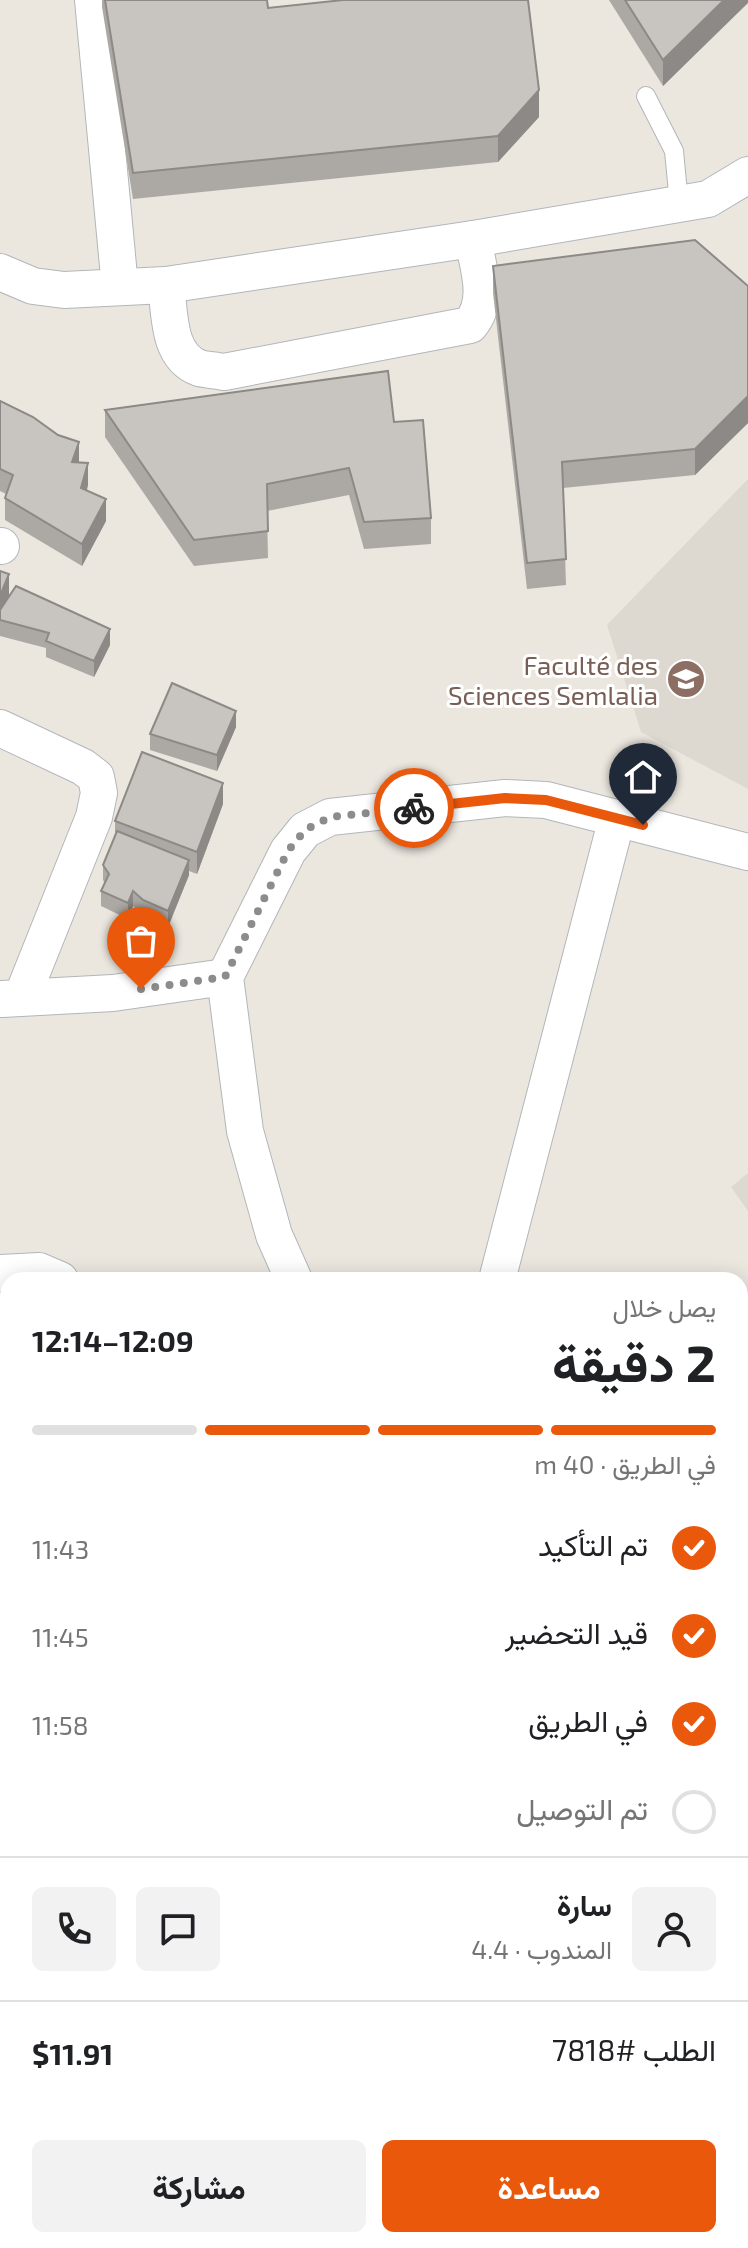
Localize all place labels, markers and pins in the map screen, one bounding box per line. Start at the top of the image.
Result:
place label: Faculté des Sciences Semlalia [448,649,658,710]
school or university icon: Faculté des Sciences Semlalia [665,658,707,700]
pin [609,743,677,825]
pin [107,907,175,989]

